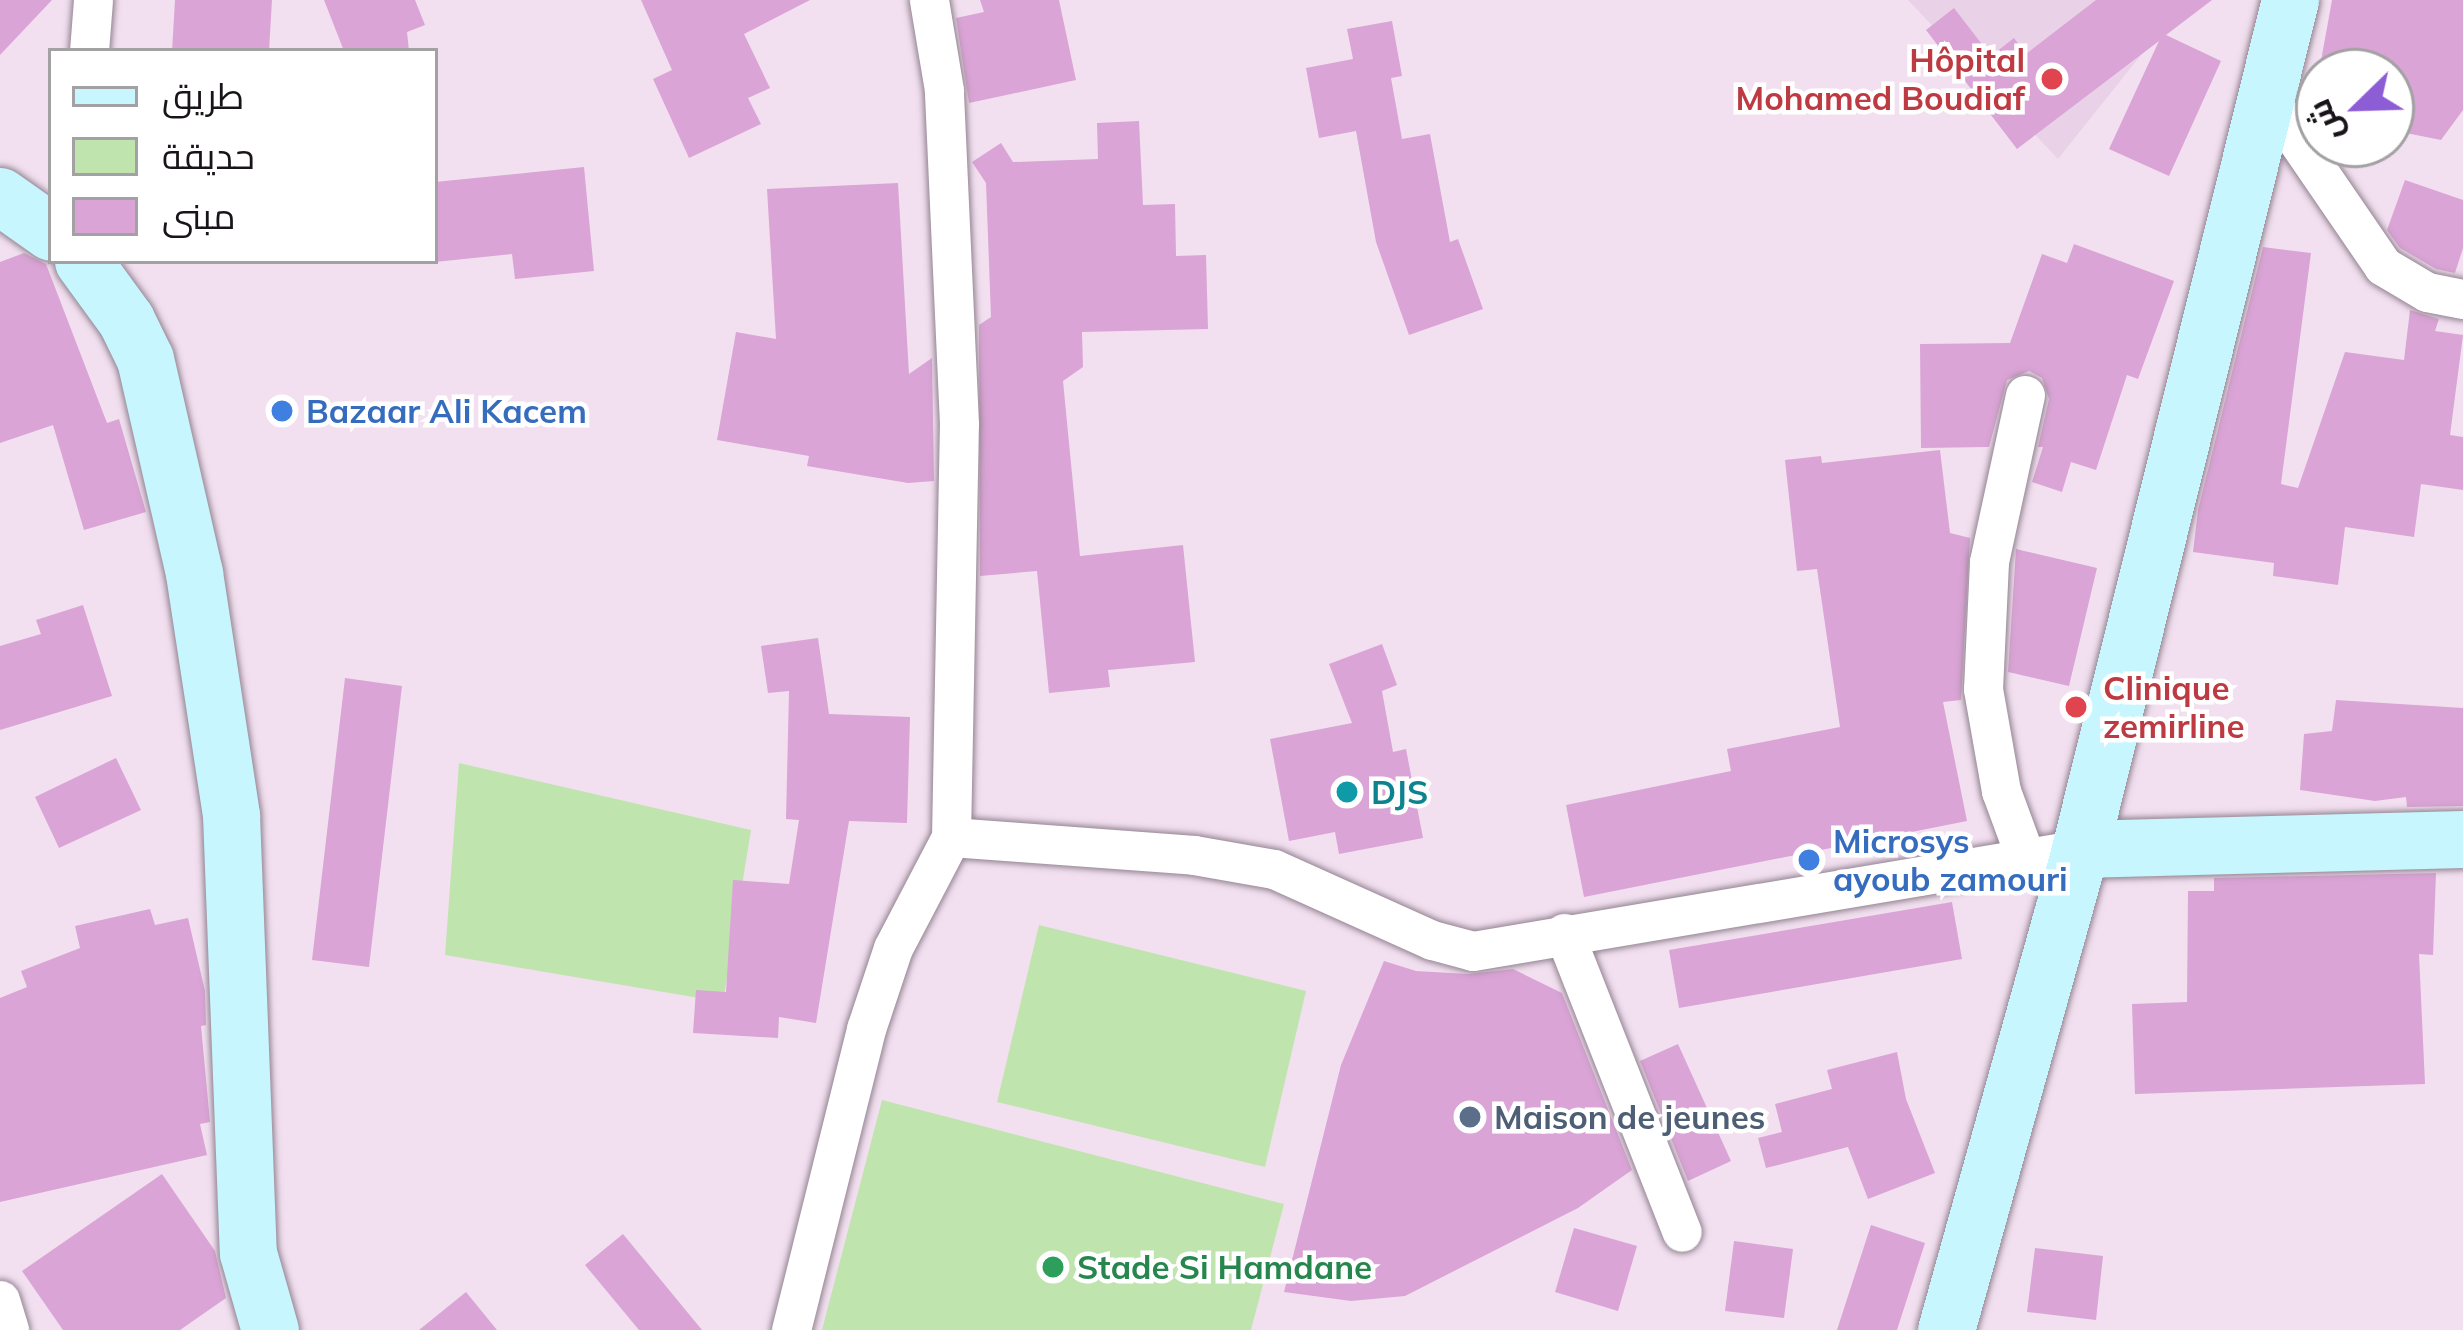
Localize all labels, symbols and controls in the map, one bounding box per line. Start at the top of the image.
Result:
place label: Hôpital Mohamed Boudiaf [1735,40,2025,118]
legend [48,48,438,264]
north arrow [2295,48,2415,168]
marker: Hôpital Mohamed Boudiaf [2036,63,2068,95]
text: طريق [162,73,244,118]
text: ش [2297,94,2351,149]
text: حديقة [162,133,255,178]
text: مبنى [162,193,236,238]
place label: Bazaar Ali Kacem [306,391,587,431]
marker: Bazaar Ali Kacem [269,398,295,424]
place label: Clinique zemirline [2103,668,2245,746]
marker: Clinique zemirline [2060,691,2092,723]
place label: DJS [1371,772,1428,812]
marker: DJS [1334,779,1360,805]
place label: Microsys ayoub zamouri [1833,821,2068,899]
marker: Microsys ayoub zamouri [1796,847,1822,873]
place label: Maison de jeunes [1494,1097,1765,1137]
marker: Maison de jeunes [1457,1104,1483,1130]
place label: Stade Si Hamdane [1077,1247,1372,1287]
marker: Stade Si Hamdane [1040,1254,1066,1280]

